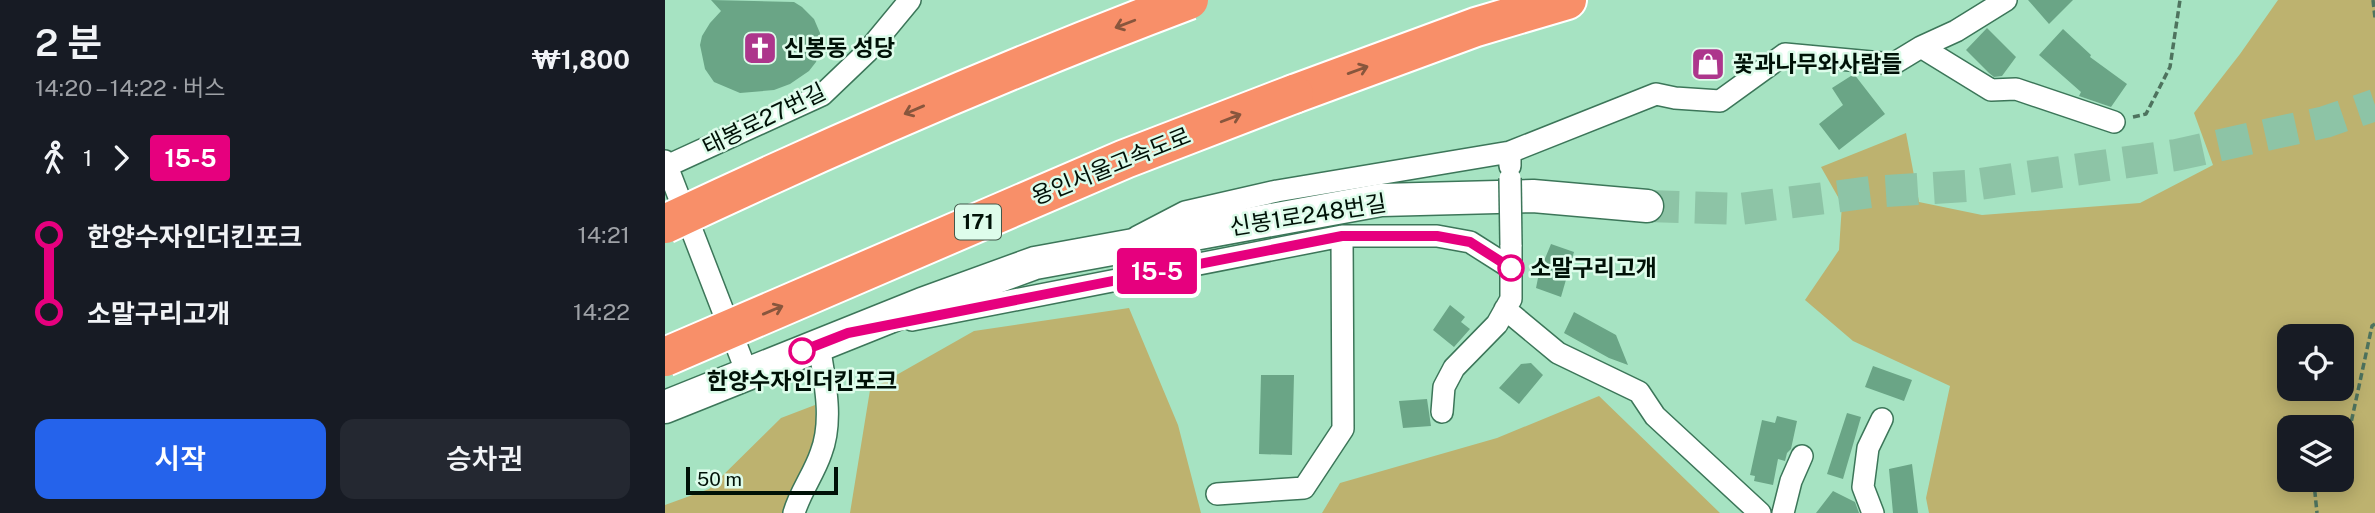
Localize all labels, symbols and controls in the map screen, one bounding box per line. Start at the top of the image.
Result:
one-way arrow [1114,19,1136,31]
text: 2 분 [35,20,102,65]
church icon: 신봉동 성당 [741,29,779,67]
place label: 신봉동 성당 [784,34,895,61]
text: ₩1,800 [532,44,630,75]
shop icon: 꽃과나무와사람들 [1689,45,1727,83]
place label: 꽃과나무와사람들 [1733,50,1902,77]
one-way arrow [1347,63,1369,75]
text: 14:20 – 14:22 · 버스 [35,74,225,101]
street label: 태봉로27번길 [698,77,830,160]
one-way arrow [904,104,926,117]
one-way arrow [1220,111,1241,123]
street label: 용인서울고속도로 [1027,121,1194,210]
icon: walk [35,139,73,177]
icon: forward [102,139,140,177]
text: 1 [83,144,92,171]
text: 15-5 [164,144,216,172]
street label: 신봉1로248번길 [1228,189,1388,240]
road number: 171 [955,204,1001,240]
text: 한양수자인더킨포크 [87,221,302,252]
text: 14:21 [577,221,630,248]
line badge: 15-5 [1108,248,1206,294]
place label: 소말구리고개 [1530,254,1657,281]
marker: 소말구리고개 [1498,255,1524,281]
text: 15-5 [1131,257,1183,285]
text: 소말구리고개 [87,298,231,329]
text: 14:22 [573,298,630,325]
one-way arrow [762,303,783,316]
map controls [2277,324,2354,492]
button: locate [2277,324,2354,401]
marker: 한양수자인더킨포크 [789,338,815,364]
place label: 한양수자인더킨포크 [707,367,897,394]
button: layers [2277,415,2354,492]
button: 시작 [35,419,326,499]
button: 승차권 [340,419,630,499]
scale bar [686,464,838,496]
text: 50 m [697,468,742,490]

